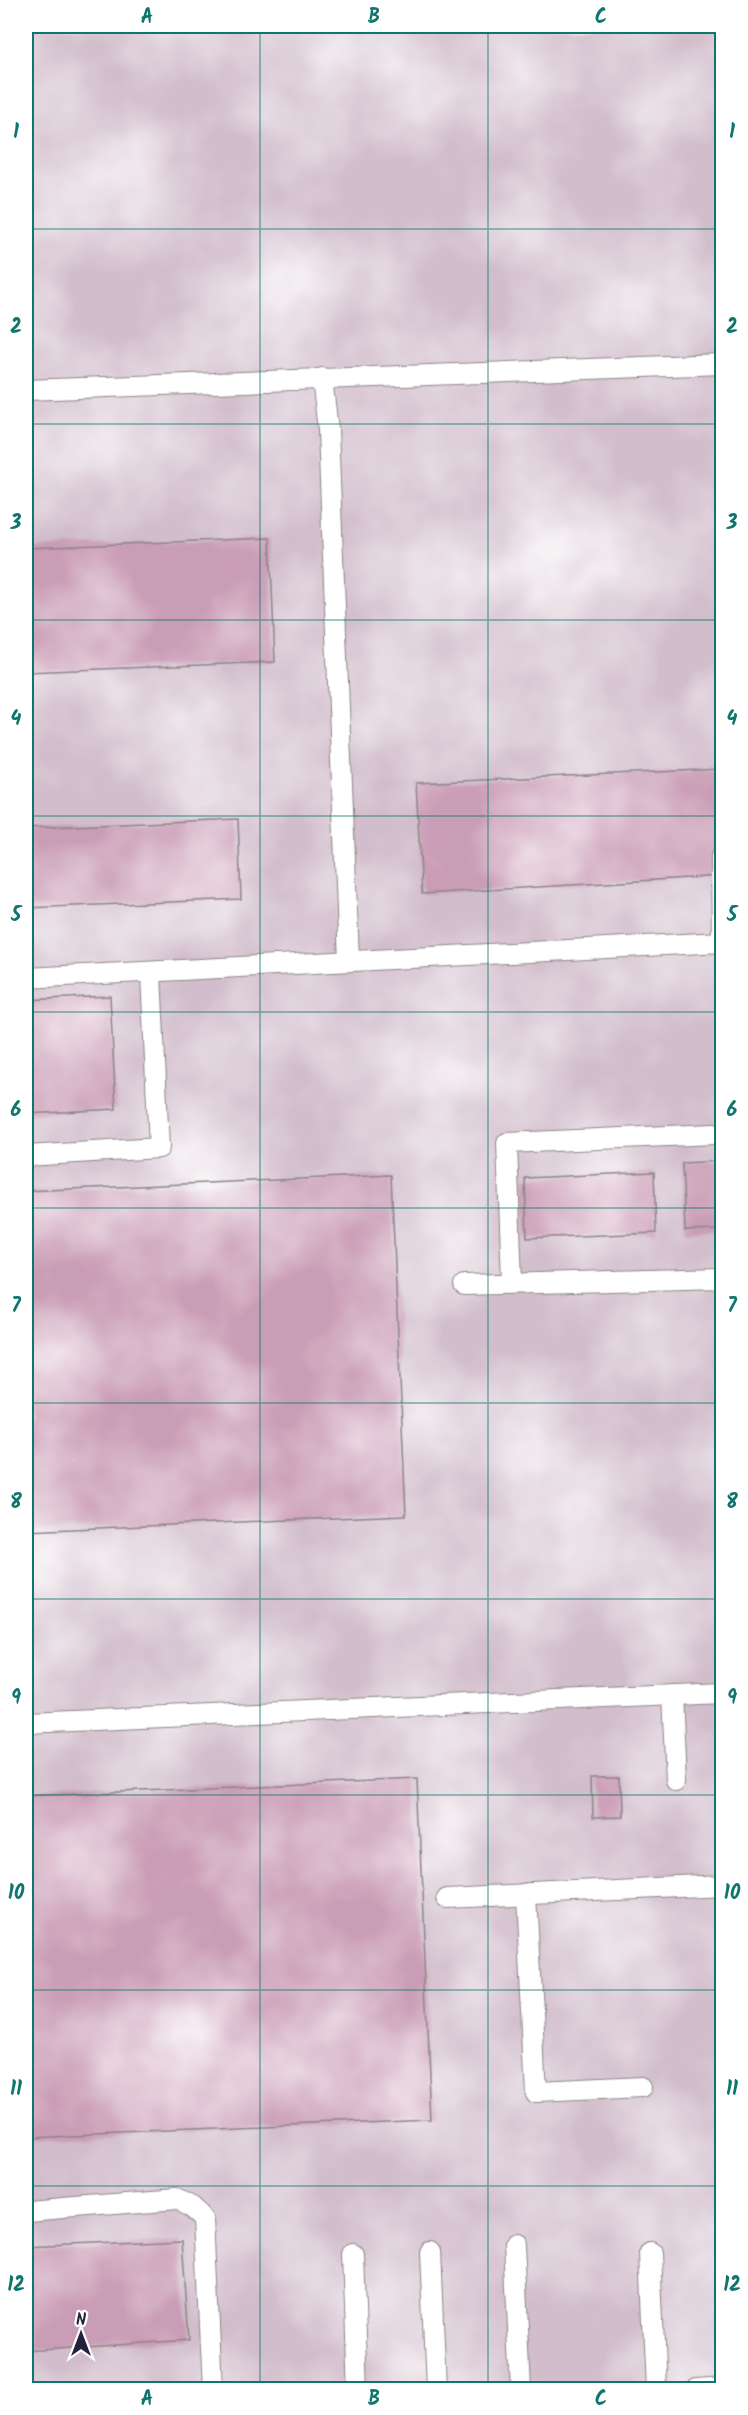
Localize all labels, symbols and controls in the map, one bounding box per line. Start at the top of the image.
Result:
text: A [141,2,153,34]
text: B [368,2,380,34]
text: C [595,2,607,34]
text: 1 [13,117,19,149]
text: 1 [729,117,735,149]
text: 2 [10,312,22,344]
text: 2 [726,312,738,344]
text: 3 [10,508,22,540]
text: 3 [726,508,738,540]
text: 4 [11,704,22,736]
text: 4 [727,704,738,736]
text: 5 [10,900,23,932]
text: 5 [726,900,739,932]
text: 6 [11,1095,22,1127]
text: 6 [727,1095,738,1127]
text: 7 [11,1291,21,1323]
text: 7 [727,1291,737,1323]
text: 8 [10,1487,22,1519]
text: 8 [726,1487,738,1519]
text: 9 [11,1683,21,1715]
text: 9 [727,1683,737,1715]
text: 10 [8,1878,25,1910]
text: 10 [724,1878,741,1910]
text: 11 [10,2074,22,2106]
text: 11 [726,2074,738,2106]
text: 12 [7,2270,25,2302]
text: 12 [723,2270,741,2302]
north arrow [51,2304,111,2364]
text: N [76,2308,86,2333]
text: A [141,2384,153,2415]
text: B [368,2384,380,2415]
text: C [595,2384,607,2415]

